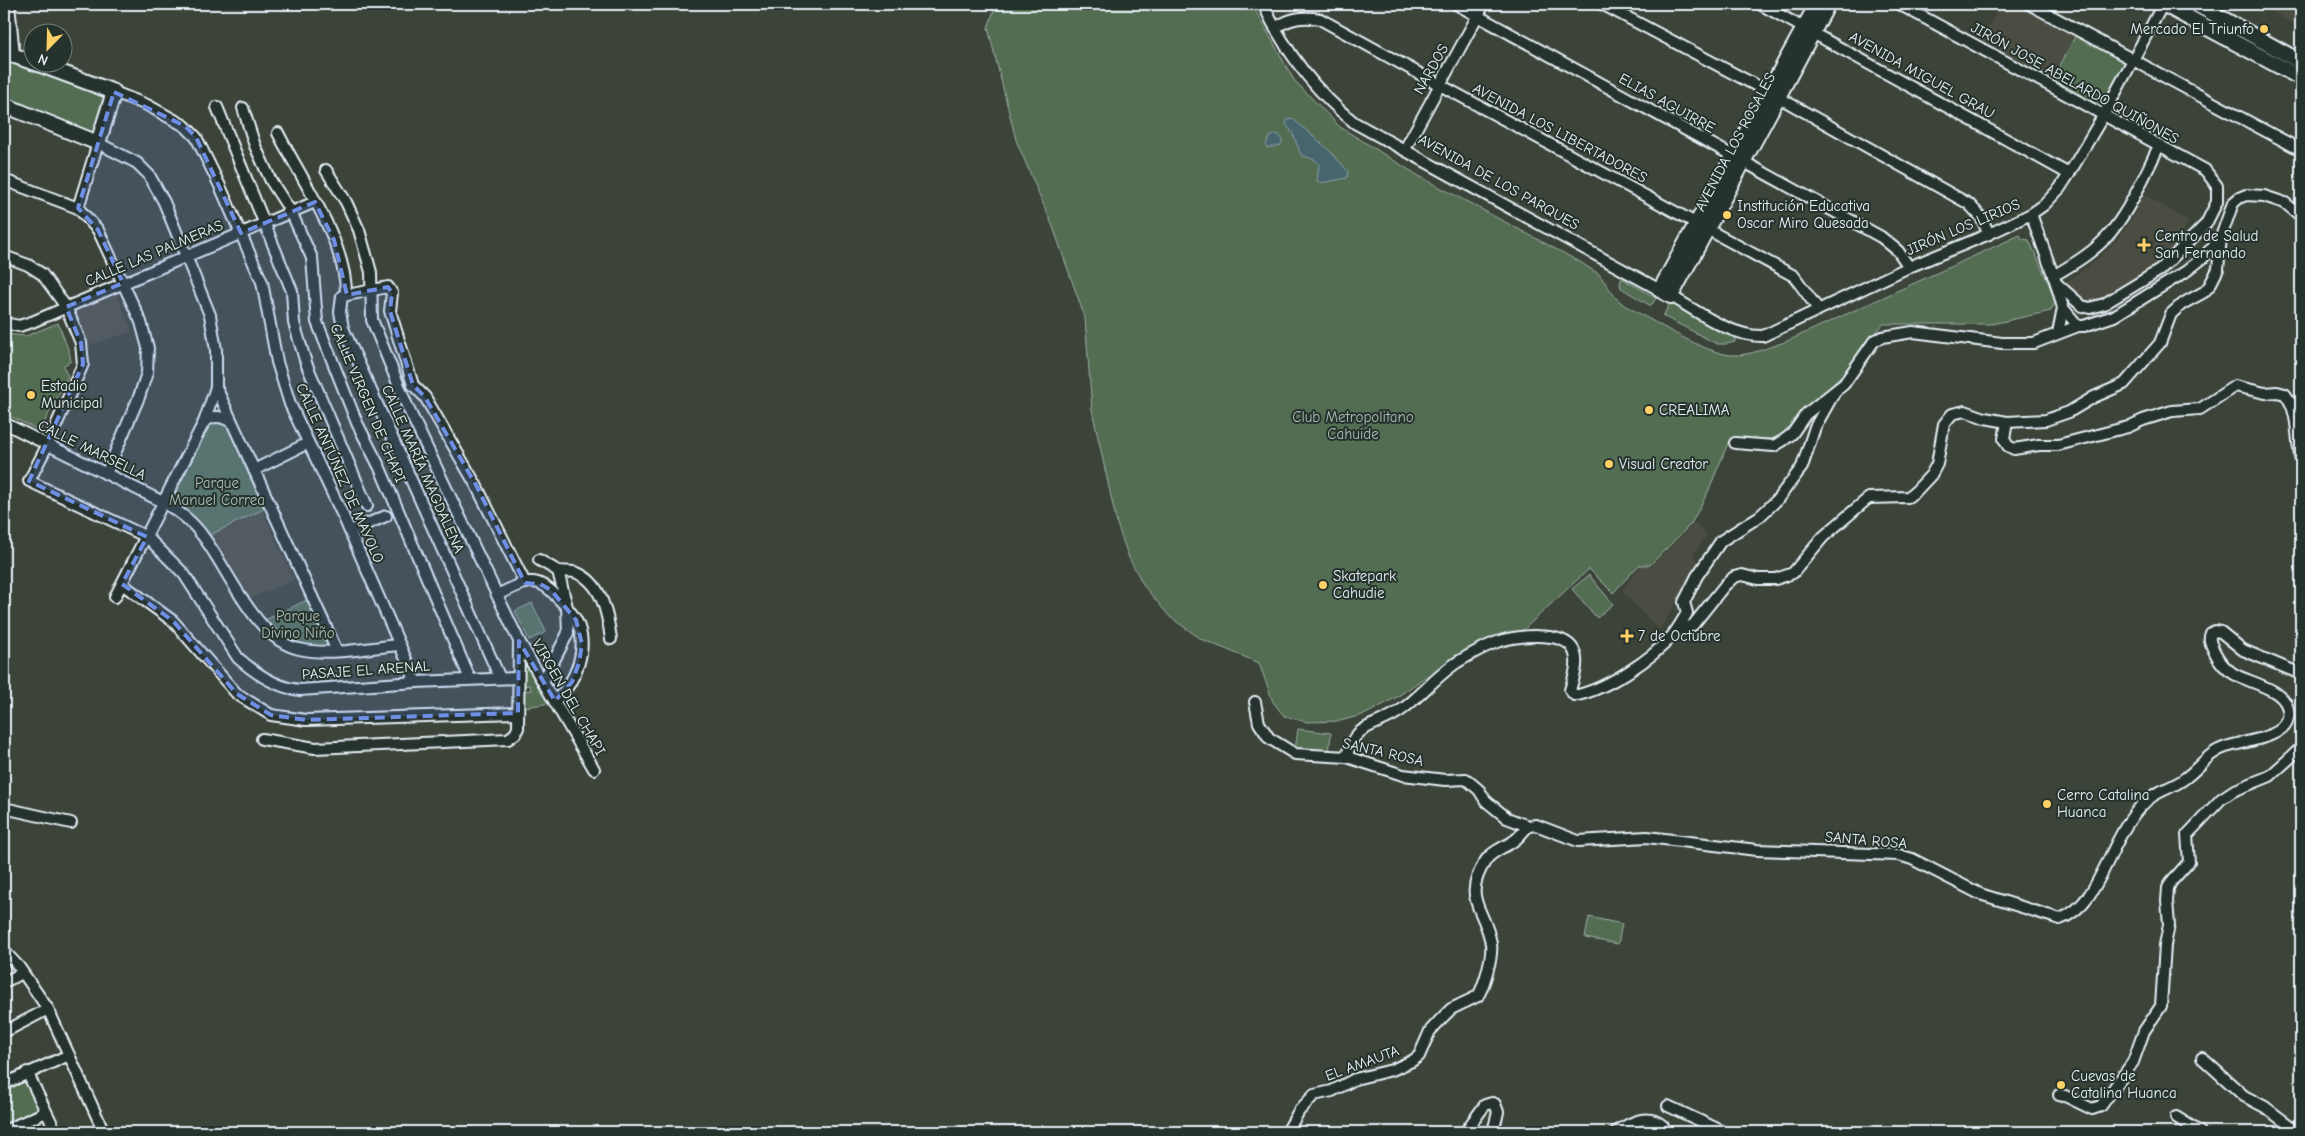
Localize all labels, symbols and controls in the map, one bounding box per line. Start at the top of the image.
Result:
street label: JIRÓN JOSE ABELARDO QUIÑONES [1968,17,2183,148]
place label: Mercado El Triunfo [2130,20,2254,38]
north arrow [22,22,72,72]
marker: Mercado El Triunfo [2258,23,2270,35]
street label: AVENIDA MIGUEL GRAU [1846,27,1998,123]
street label: NARDOS [1410,41,1452,97]
text: N [36,50,51,69]
street label: ELIAS AGUIRRE [1616,69,1718,137]
street label: AVENIDA LOS ROSALES [1691,70,1779,214]
street label: AVENIDA LOS LIBERTADORES [1470,79,1650,187]
street label: AVENIDA DE LOS PARQUES [1415,130,1583,234]
street label: JIRÓN LOS LIRIOS [1903,194,2023,259]
place label: Institución Educativa Oscar Miro Quesada [1737,197,1870,232]
marker: Institución Educativa Oscar Miro Quesada [1721,209,1733,221]
street label: CALLE LAS PALMERAS [82,216,226,290]
place label: Centro de Salud San Fernando [2155,227,2258,262]
marker: Centro de Salud San Fernando [2137,238,2151,252]
street label: CALLE VIRGEN DE CHAPI [326,321,410,485]
place label: Estadio Municipal [41,377,103,412]
street label: CALLE ANTÚNEZ DE MAYOLO [292,380,389,566]
street label: CALLE MARÍA MAGDALENA [378,382,469,556]
marker: Estadio Municipal [25,389,37,401]
place label: CREALIMA [1659,401,1730,419]
marker: CREALIMA [1643,404,1655,416]
park label: Club Metropolitano Cahuide [1292,408,1414,443]
street label: CALLE MARSELLA [35,416,149,484]
place label: Visual Creator [1619,455,1708,473]
marker: Visual Creator [1603,458,1615,470]
park label: Parque Manuel Correa [169,474,265,509]
place label: Skatepark Cahudie [1333,567,1397,602]
marker: Skatepark Cahudie [1317,579,1329,591]
park label: Parque Divino Niño [261,607,335,642]
place label: 7 de Octubre [1638,627,1721,645]
marker: 7 de Octubre [1620,629,1634,643]
street label: VIRGEN DEL CHAPI [528,636,610,759]
street label: PASAJE EL ARENAL [301,656,431,683]
street label: SANTA ROSA [1341,734,1426,770]
place label: Cerro Catalina Huanca [2057,786,2150,821]
marker: Cerro Catalina Huanca [2041,798,2053,810]
street label: SANTA ROSA [1824,827,1908,853]
street label: EL AMAUTA [1323,1041,1402,1085]
place label: Cuevas de Catalina Huanca [2071,1067,2177,1102]
marker: Cuevas de Catalina Huanca [2055,1079,2067,1091]

